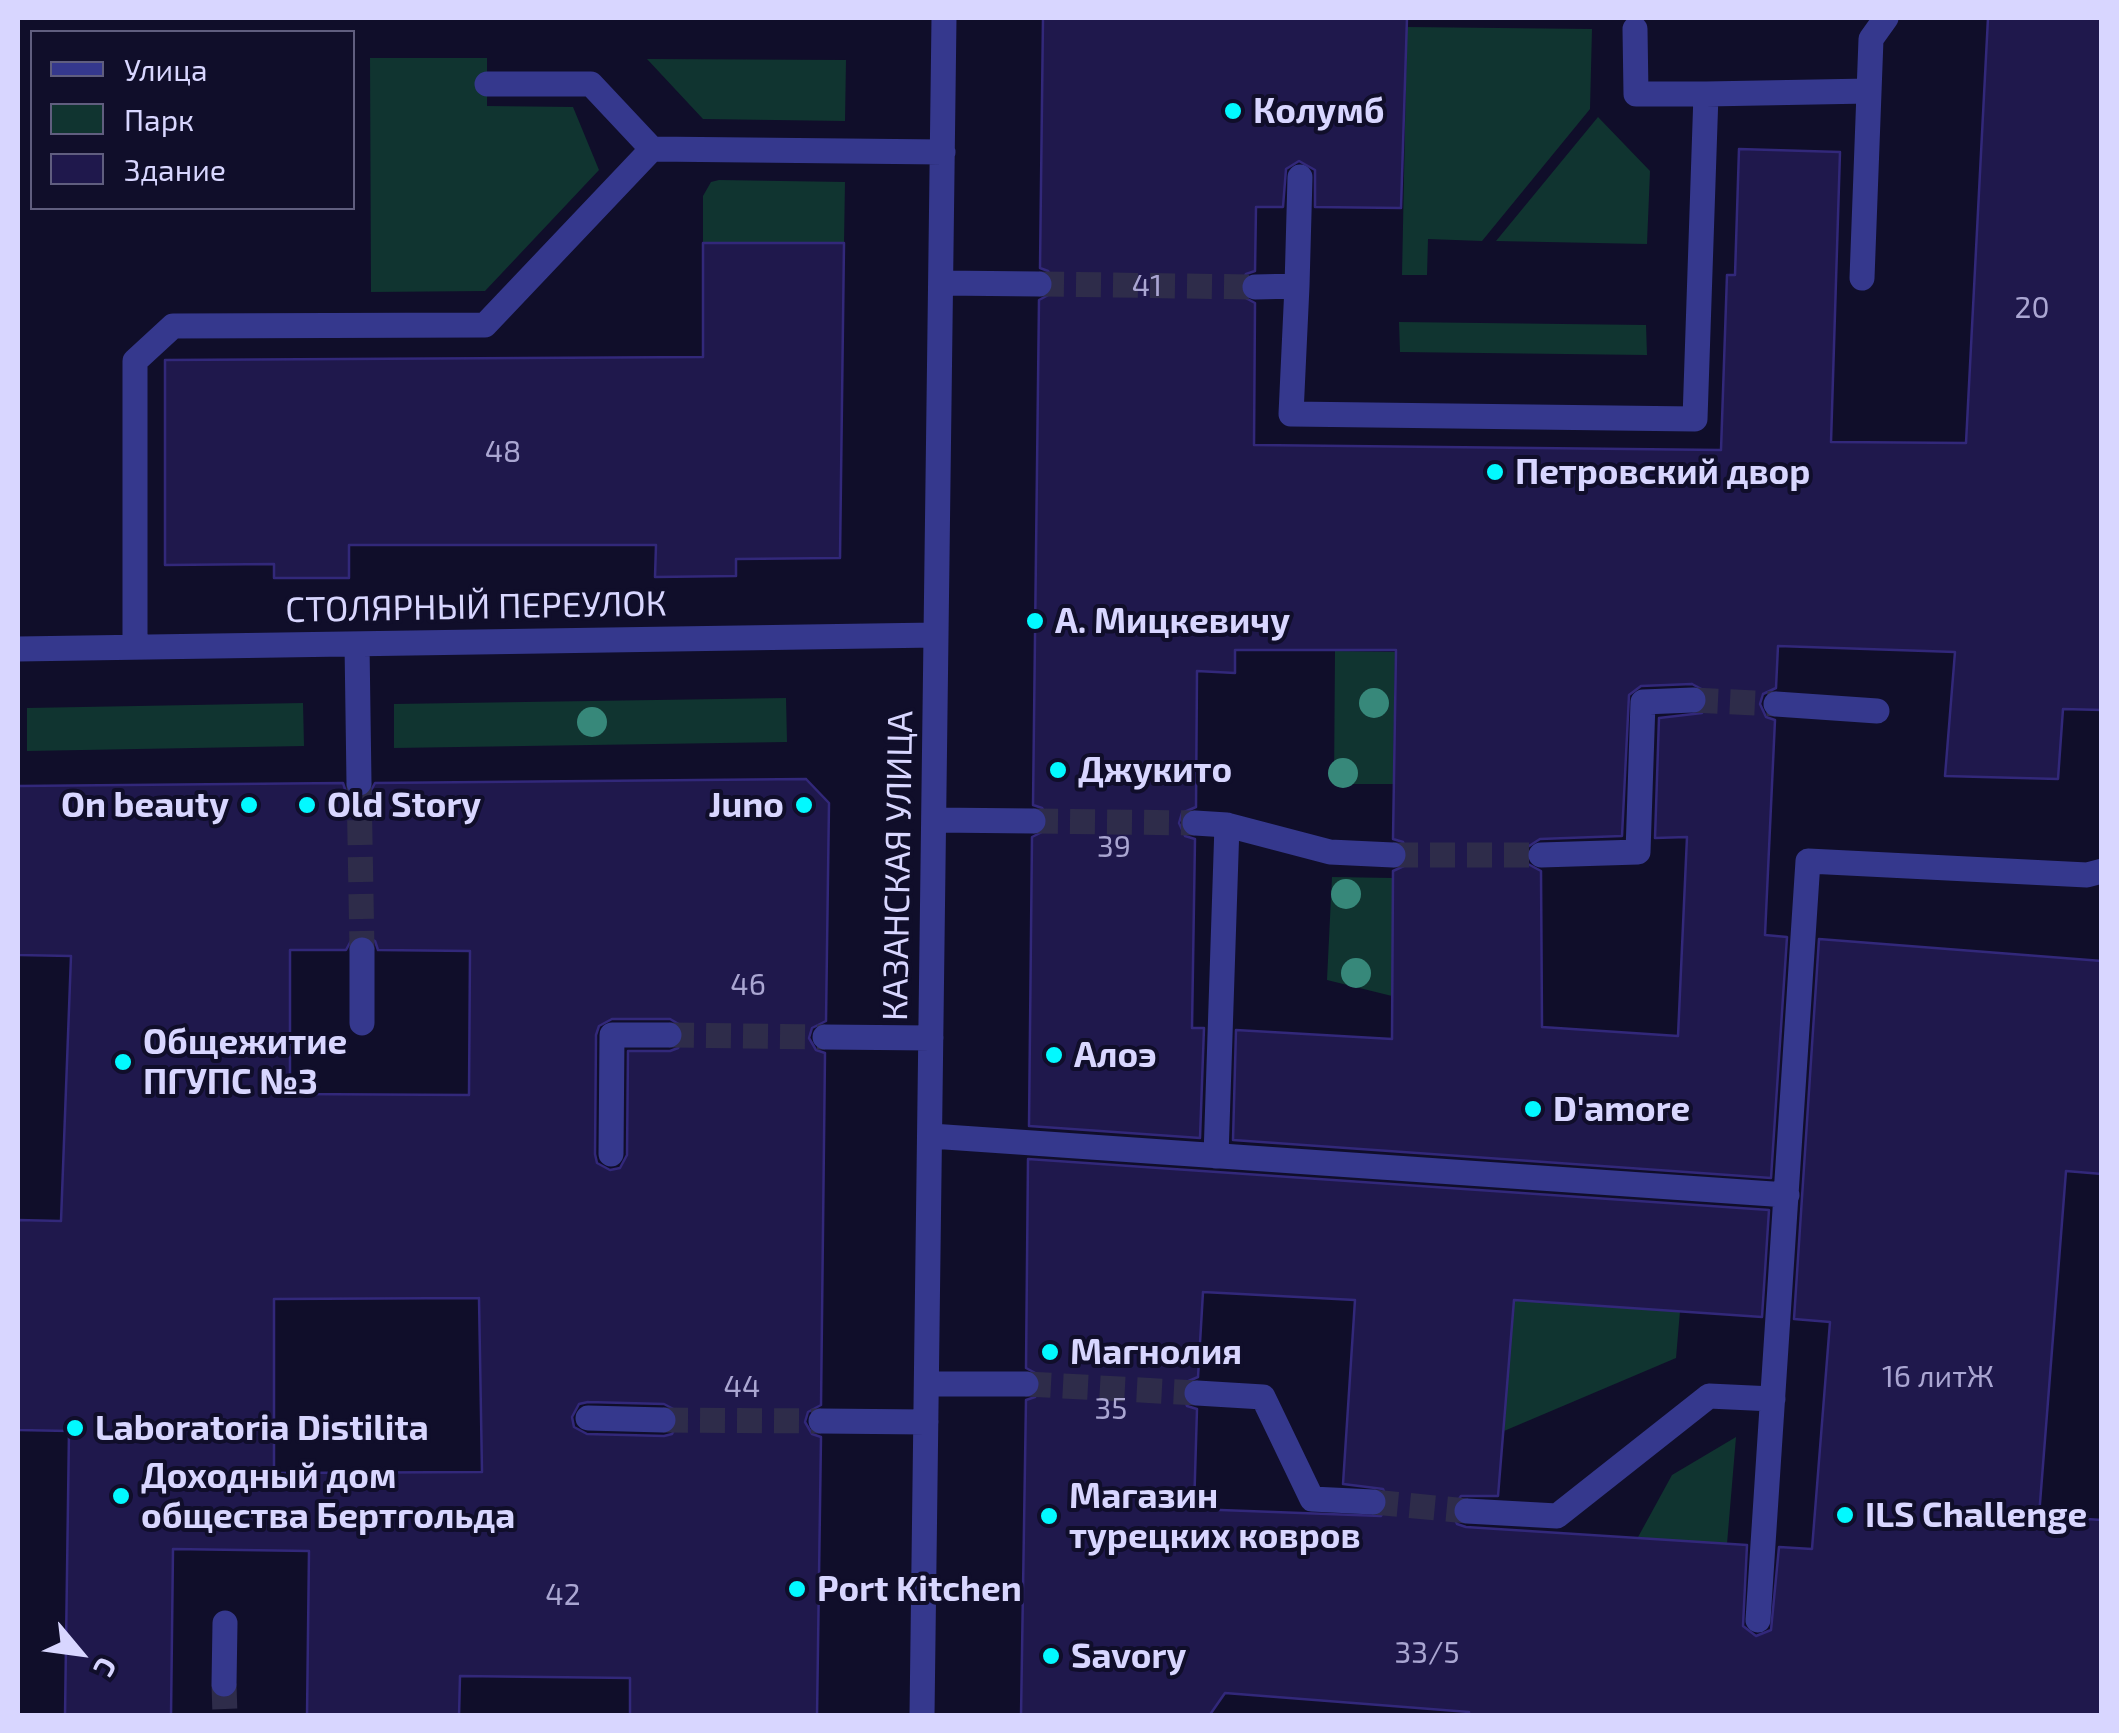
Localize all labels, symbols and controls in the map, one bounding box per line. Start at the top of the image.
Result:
legend [30,30,355,210]
text: Улица [124,51,208,87]
place label: Колумб [1253,90,1384,132]
marker: Колумб [1222,100,1244,122]
text: Парк [124,101,194,137]
text: Здание [124,151,226,187]
house number: 41 [1132,268,1162,304]
house number: 20 [2015,290,2049,326]
house number: 48 [485,434,521,470]
place label: Петровский двор [1515,451,1810,493]
marker: Петровский двор [1484,461,1506,483]
street label: СТОЛЯРНЫЙ ПЕРЕУЛОК [285,583,667,631]
place label: А. Мицкевичу [1055,600,1290,642]
marker: А. Мицкевичу [1024,610,1046,632]
street label: КАЗАНСКАЯ УЛИЦА [874,711,922,1021]
place label: Джукито [1078,749,1232,791]
marker: Джукито [1047,759,1069,781]
place label: On beauty [61,784,229,826]
place label: Old Story [327,784,481,826]
place label: Juno [709,784,784,826]
marker: On beauty [238,794,260,816]
marker: Old Story [296,794,318,816]
marker: Juno [793,794,815,816]
house number: 39 [1097,829,1131,865]
house number: 46 [730,967,766,1003]
place label: Общежитие ПГУПС №3 [143,1021,347,1103]
place label: Алоэ [1074,1034,1157,1076]
marker: Алоэ [1043,1044,1065,1066]
marker: Общежитие ПГУПС №3 [112,1051,134,1073]
place label: D'amore [1553,1088,1690,1130]
marker: D'amore [1522,1098,1544,1120]
place label: Магнолия [1070,1331,1242,1373]
marker: Магнолия [1039,1341,1061,1363]
house number: 16 литЖ [1882,1359,1994,1395]
house number: 44 [724,1369,760,1405]
house number: 35 [1095,1391,1127,1427]
place label: Laboratoria Distilita [95,1407,429,1449]
marker: Laboratoria Distilita [64,1417,86,1439]
place label: Доходный дом общества Бертгольда [141,1455,515,1537]
place label: Магазин турецких ковров [1069,1475,1361,1557]
marker: Доходный дом общества Бертгольда [110,1485,132,1507]
place label: ILS Challenge [1865,1494,2087,1536]
marker: ILS Challenge [1834,1504,1856,1526]
marker: Магазин турецких ковров [1038,1505,1060,1527]
place label: Port Kitchen [817,1568,1022,1610]
house number: 42 [545,1577,581,1613]
marker: Port Kitchen [786,1578,808,1600]
north arrow [30,1603,130,1703]
place label: Savory [1071,1635,1186,1677]
house number: 33/5 [1395,1635,1459,1671]
marker: Savory [1040,1645,1062,1667]
text: С [87,1652,125,1683]

